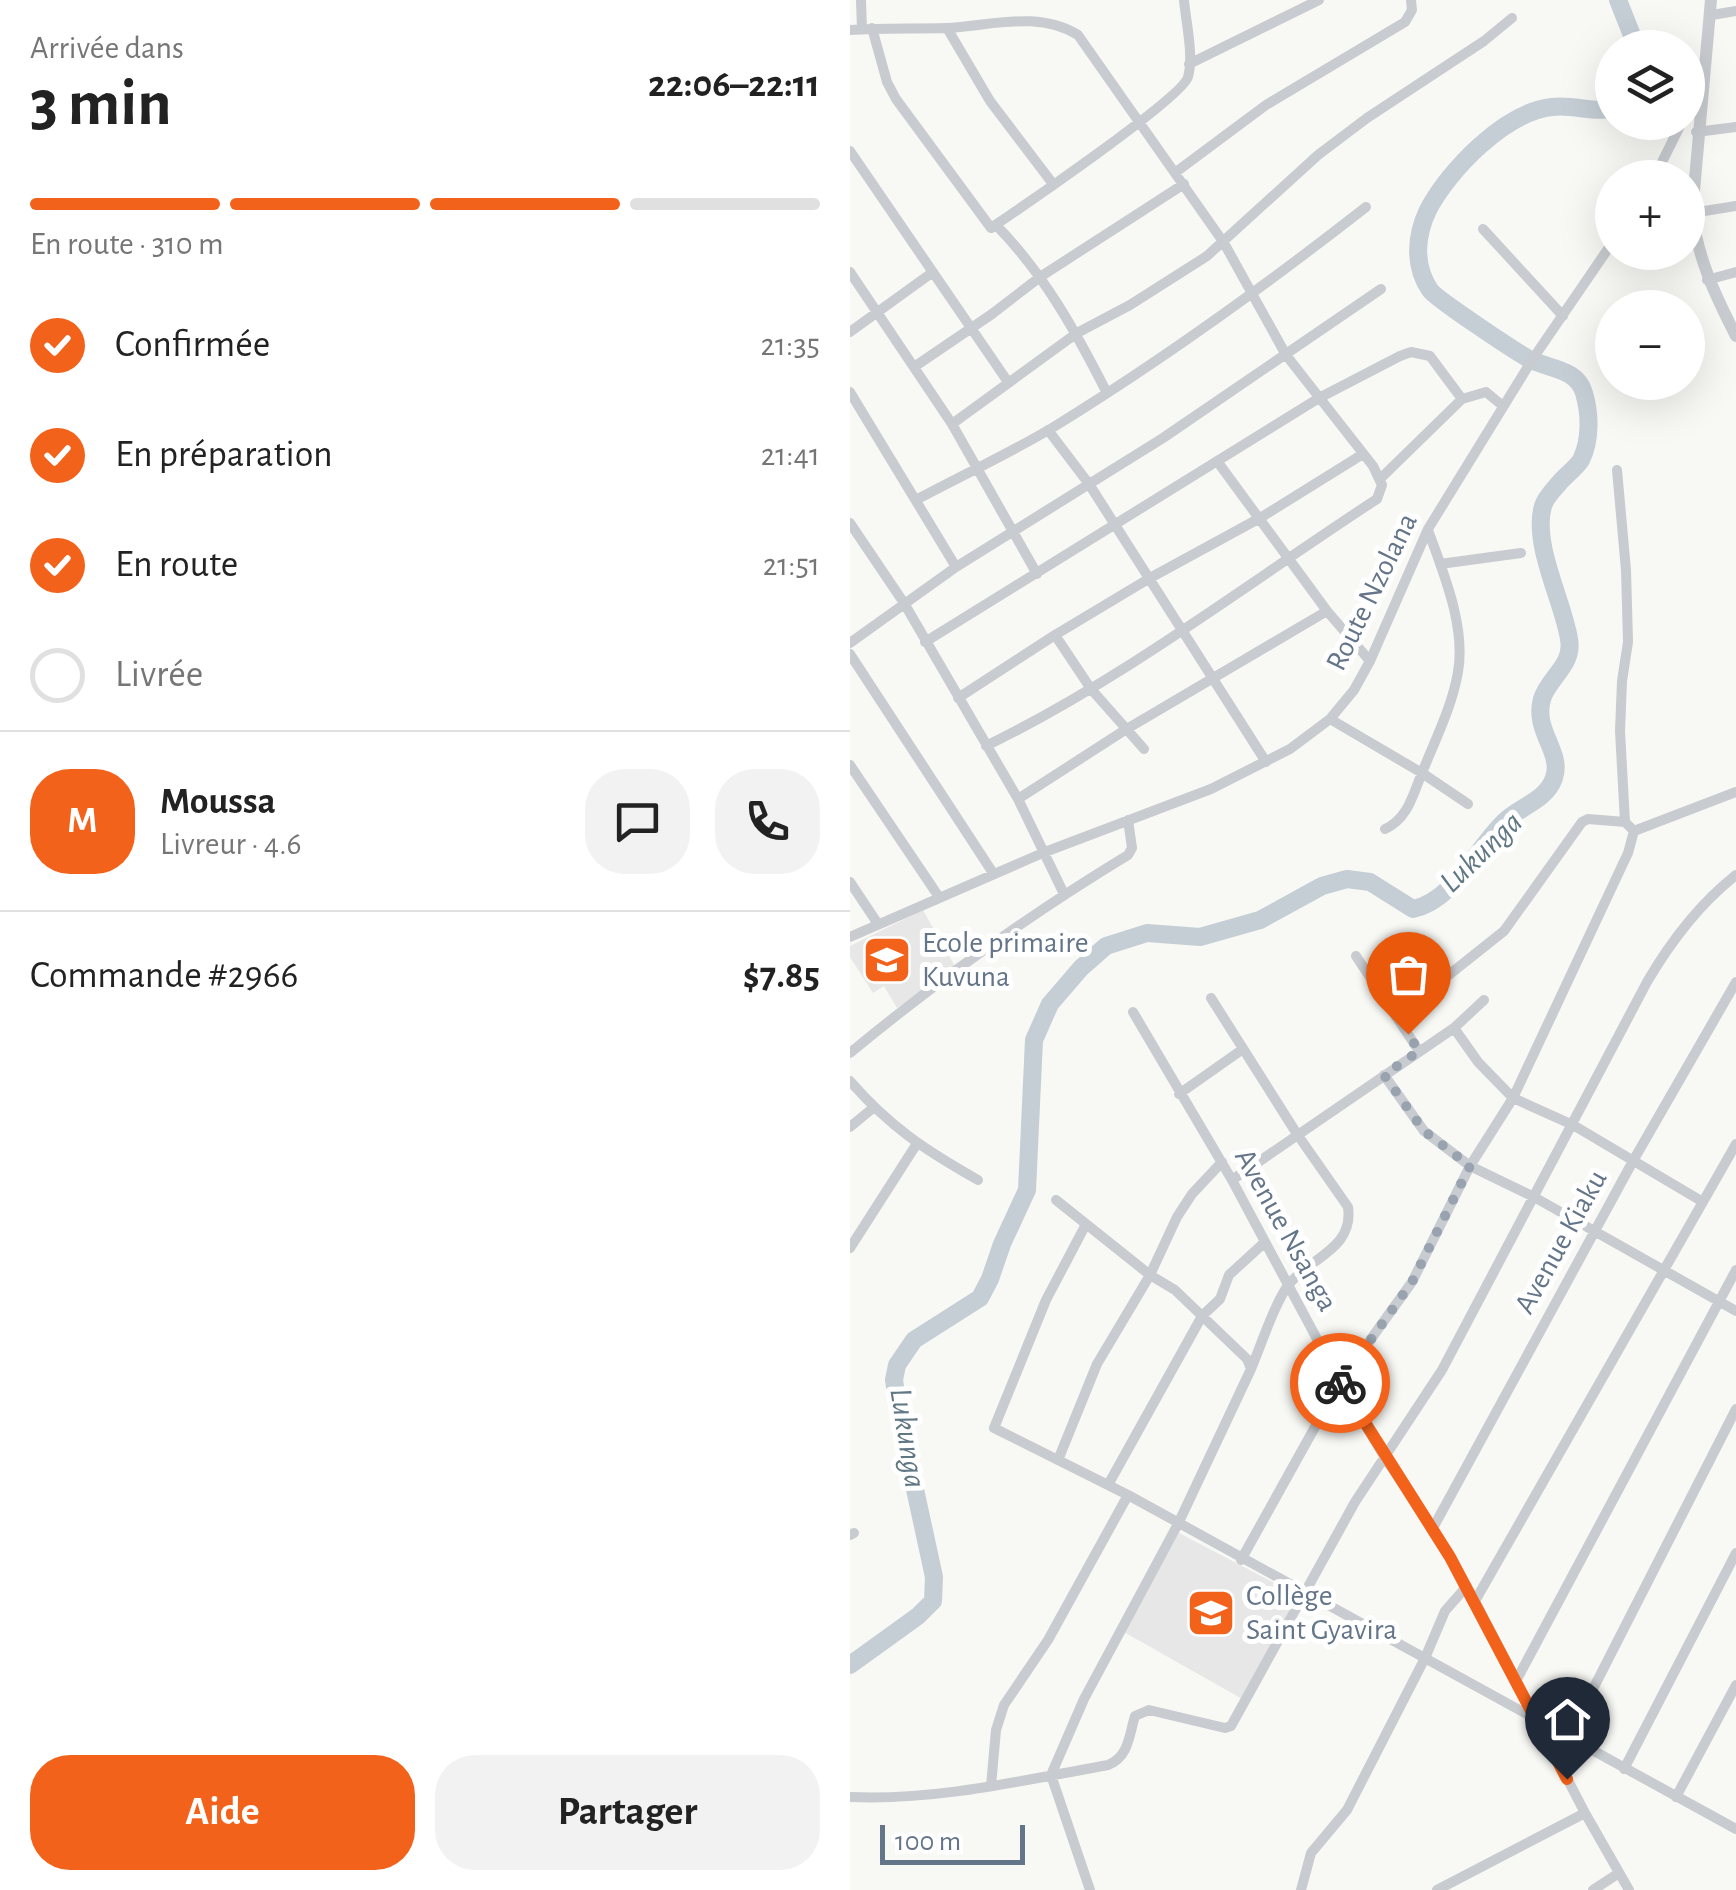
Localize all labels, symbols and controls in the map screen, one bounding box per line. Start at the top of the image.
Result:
map controls [1595,30,1705,400]
button: layers [1595,30,1705,140]
text: Arrivée dans [30,32,184,64]
text: 22:06–22:11 [648,66,820,104]
text: 3 min [30,72,172,137]
button: + [1595,160,1705,270]
text: En route · 310 m [30,228,224,260]
button: − [1595,290,1705,400]
icon: check [30,318,85,373]
text: Confirmée [115,326,270,364]
text: 21:35 [761,329,820,361]
icon: check [30,428,85,483]
text: En préparation [115,436,333,474]
text: 21:41 [761,439,820,471]
street label: Route Nzolana [1321,509,1423,675]
icon: check [30,538,85,593]
text: En route [115,546,238,584]
text: 21:51 [763,549,820,581]
text: Livrée [115,656,203,694]
button: chat [585,769,690,874]
button: phone [715,769,820,874]
text: Moussa [160,783,276,821]
text: M [67,802,98,840]
water label: Lukunga [1434,805,1528,899]
text: Livreur · 4.6 [160,828,302,860]
place label: Ecole primaire Kuvuna [922,928,1089,992]
pin [1366,932,1451,1035]
school or university icon: Ecole primaire Kuvuna [861,934,913,986]
icon: bag [1381,947,1436,1002]
text: Commande #2966 [30,957,298,995]
text: $7.85 [743,957,820,995]
street label: Avenue Nsanga [1229,1144,1343,1316]
street label: Avenue Kiaku [1509,1165,1613,1319]
courier [1290,1333,1390,1433]
icon: bike [1313,1356,1368,1411]
water label: Lukunga [884,1386,932,1490]
place label: Collège Saint Gyavira [1246,1581,1397,1645]
school or university icon: Collège Saint Gyavira [1185,1587,1237,1639]
pin [1525,1677,1610,1780]
icon: home [1540,1692,1595,1747]
button: Aide [30,1755,415,1870]
button: Partager [435,1755,820,1870]
scale bar [880,1820,1025,1864]
text: 100 m [895,1828,961,1856]

